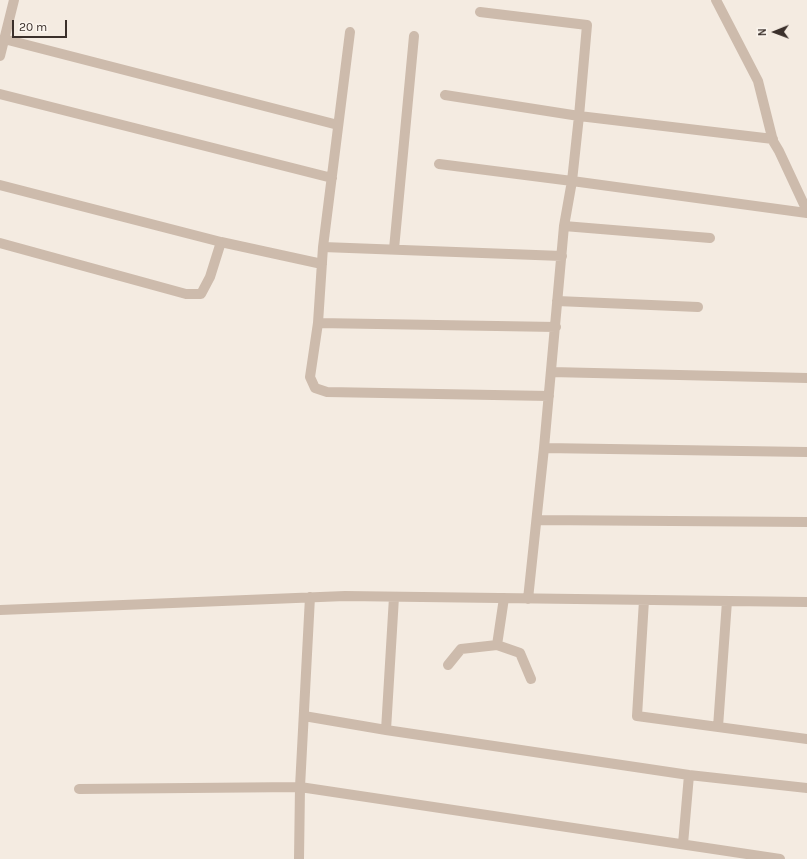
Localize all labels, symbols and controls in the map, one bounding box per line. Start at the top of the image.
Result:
scale bar [14,12,69,38]
north arrow [755,12,795,52]
text: 20 m [19,20,47,34]
text: N [756,28,769,36]

